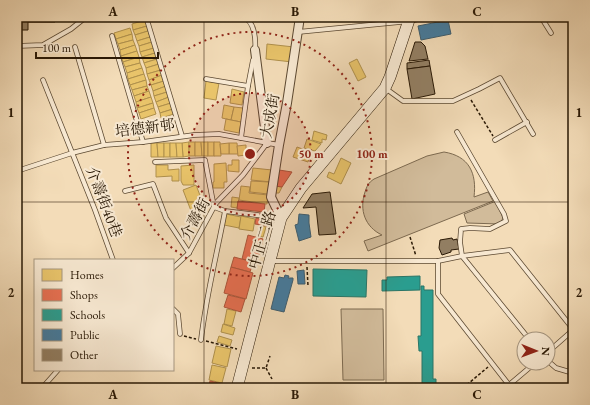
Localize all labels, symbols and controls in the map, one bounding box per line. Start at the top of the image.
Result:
text: A [107,3,118,20]
text: B [291,3,299,20]
text: C [472,3,482,20]
scale bar [36,34,158,60]
text: 100 m [42,40,72,56]
street label: 大成街 [256,92,283,140]
text: 1 [8,104,15,121]
text: 1 [576,104,583,121]
street label: 培德新邨 [114,114,176,141]
text: 50 m [298,146,324,162]
text: 100 m [356,146,388,162]
centre of rings [243,147,257,161]
street label: 介壽街40巷 [82,164,127,240]
street label: 介壽街 [175,194,214,243]
street label: 中正二路 [244,208,279,271]
legend [34,259,174,371]
text: Homes [70,267,104,283]
text: 2 [8,284,15,301]
text: 2 [576,284,583,301]
text: Shops [70,287,98,303]
text: Schools [70,307,105,323]
text: Public [70,327,100,343]
north arrow [516,331,556,371]
text: Other [70,347,98,363]
text: N [539,347,553,356]
text: A [107,386,118,403]
text: B [291,386,299,403]
text: C [472,386,482,403]

